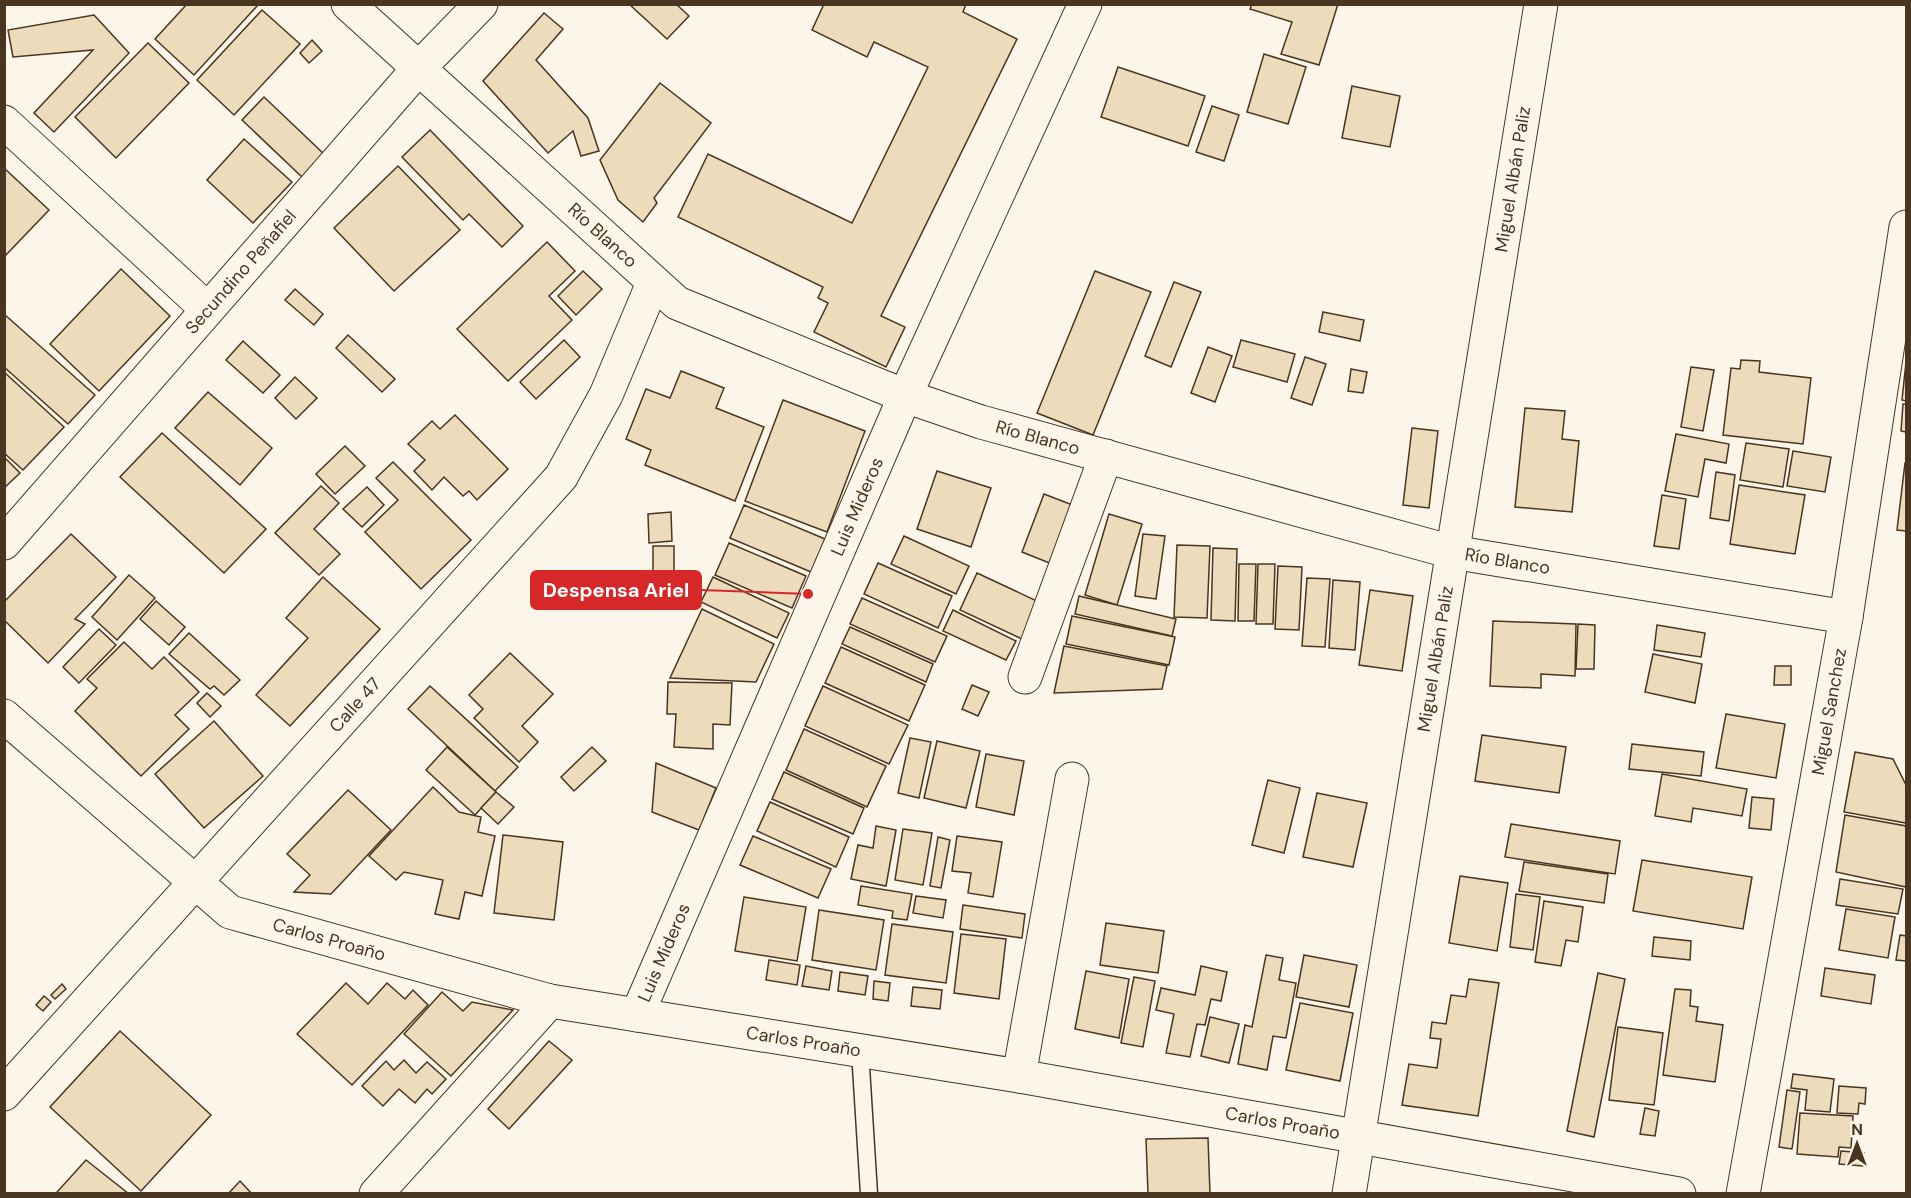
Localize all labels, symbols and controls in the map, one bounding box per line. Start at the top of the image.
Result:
street label: Miguel Albán Paliz [1489,104,1536,254]
street label: Río Blanco [563,197,643,273]
street label: Secundino Peñafiel [180,205,302,339]
street label: Río Blanco [993,415,1082,461]
street label: Luis Mideros [825,454,889,560]
street label: Río Blanco [1463,542,1552,580]
callout: Despensa Ariel [531,571,701,609]
text: Despensa Ariel [543,577,689,603]
street label: Miguel Albán Paliz [1412,584,1459,734]
street label: Miguel Sanchez [1806,646,1852,777]
street label: Calle 47 [324,672,386,738]
street label: Luis Mideros [632,900,696,1006]
street label: Carlos Proaño [270,912,388,967]
street label: Carlos Proaño [744,1021,863,1063]
street label: Carlos Proaño [1223,1101,1342,1145]
north arrow [1827,1114,1887,1174]
text: N [1851,1119,1863,1140]

